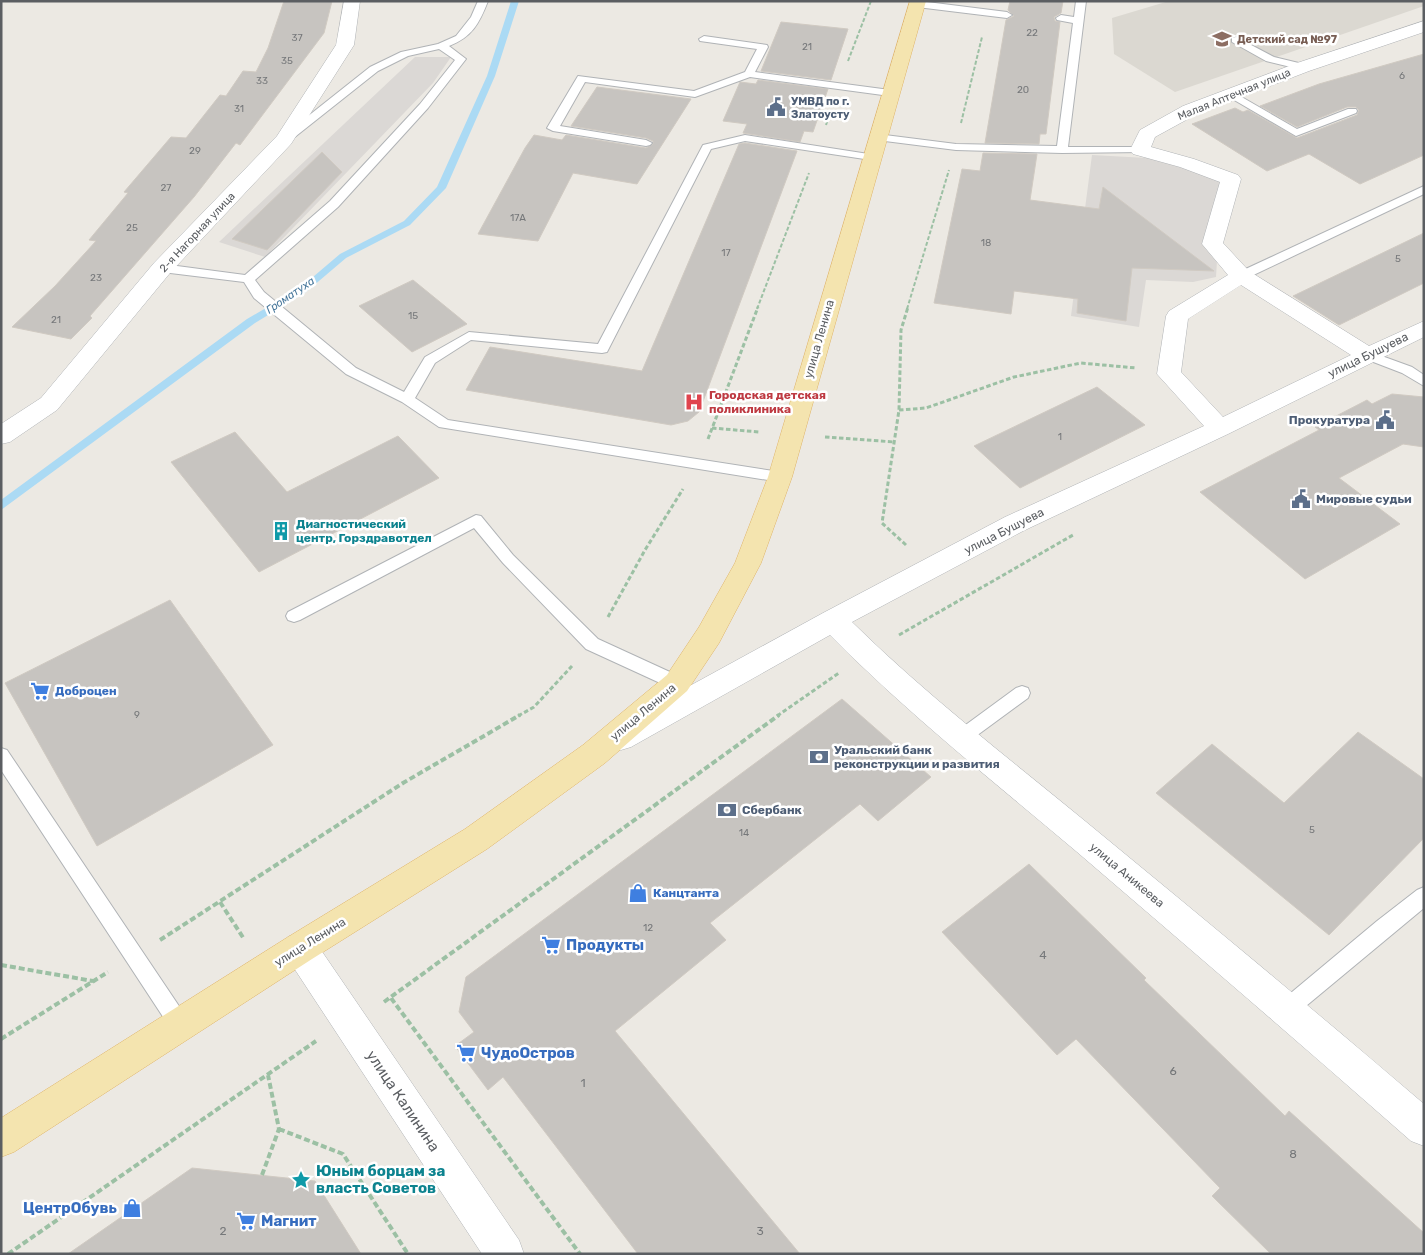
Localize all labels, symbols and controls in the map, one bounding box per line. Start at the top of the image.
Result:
house number: 22 [1026,27,1038,39]
school or university icon: Детский сад №97 [1211,28,1233,50]
house number: 37 [291,32,303,44]
place label: Детский сад №97 [1237,33,1338,46]
house number: 21 [802,41,812,53]
house number: 35 [281,55,293,67]
street label: Малая Аптечная улица [1176,66,1293,123]
house number: 6 [1399,70,1405,82]
house number: 33 [256,75,268,87]
house number: 20 [1017,84,1029,96]
place label: УМВД по г. Златоусту [791,95,850,121]
public building icon: УМВД по г. Златоусту [765,96,787,118]
house number: 31 [234,103,244,115]
house number: 29 [189,145,201,157]
house number: 27 [161,182,172,194]
street label: 2-я Нагорная улица [157,190,238,275]
house number: 17А [510,212,526,224]
house number: 25 [126,222,138,234]
house number: 18 [981,237,991,249]
house number: 17 [721,247,731,259]
house number: 5 [1395,253,1401,265]
house number: 23 [90,272,102,284]
water label: Громатуха [264,274,317,316]
street label: улица Ленина [801,298,837,380]
house number: 15 [408,310,418,322]
house number: 21 [51,314,61,326]
street label: улица Бушуева [1326,330,1410,380]
place label: Городская детская поликлиника [709,388,826,416]
hospital icon: Городская детская поликлиника [683,391,705,413]
public building icon: Прокуратура [1374,409,1396,431]
place label: Прокуратура [1289,413,1370,427]
house number: 1 [1058,431,1062,443]
public building icon: Мировые судьи [1290,488,1312,510]
place label: Мировые судьи [1316,492,1412,506]
street label: улица Бушуева [962,505,1046,557]
place label: Диагностический центр, Горздравотдел [296,517,432,545]
building icon: Диагностический центр, Горздравотдел [270,520,292,542]
supermarket icon: Доброцен [29,680,51,702]
street label: улица Ленина [607,681,679,743]
place label: Доброцен [55,684,117,698]
house number: 9 [134,709,140,721]
place label: Уральский банк реконструкции и развития [834,743,1000,771]
bank icon: Уральский банк реконструкции и развития [808,746,830,768]
bank icon: Сбербанк [716,799,738,821]
place label: Сбербанк [742,803,803,817]
house number: 5 [1309,824,1315,836]
house number: 14 [739,827,749,839]
street label: улица Аникеева [1087,840,1167,910]
shop icon: Канцтанта [627,882,649,904]
place label: Канцтанта [653,886,719,900]
street label: улица Ленина [272,915,348,969]
house number: 12 [643,922,653,934]
supermarket icon: Продукты [540,934,562,956]
place label: Продукты [566,936,644,954]
house number: 4 [1039,948,1047,962]
supermarket icon: ЧудоОстров [455,1042,477,1064]
place label: ЧудоОстров [481,1044,575,1062]
street label: улица Калинина [362,1047,444,1155]
house number: 6 [1169,1064,1177,1078]
house number: 1 [580,1076,586,1090]
house number: 8 [1289,1147,1297,1161]
place label: Юным борцам за власть Советов [316,1162,445,1197]
place icon: Юным борцам за власть Советов [290,1169,312,1191]
shop icon: ЦентрОбувь [121,1197,143,1219]
place label: ЦентрОбувь [23,1199,118,1217]
supermarket icon: Магнит [235,1210,257,1232]
place label: Магнит [261,1212,317,1230]
house number: 2 [219,1224,227,1238]
house number: 3 [756,1224,764,1238]

